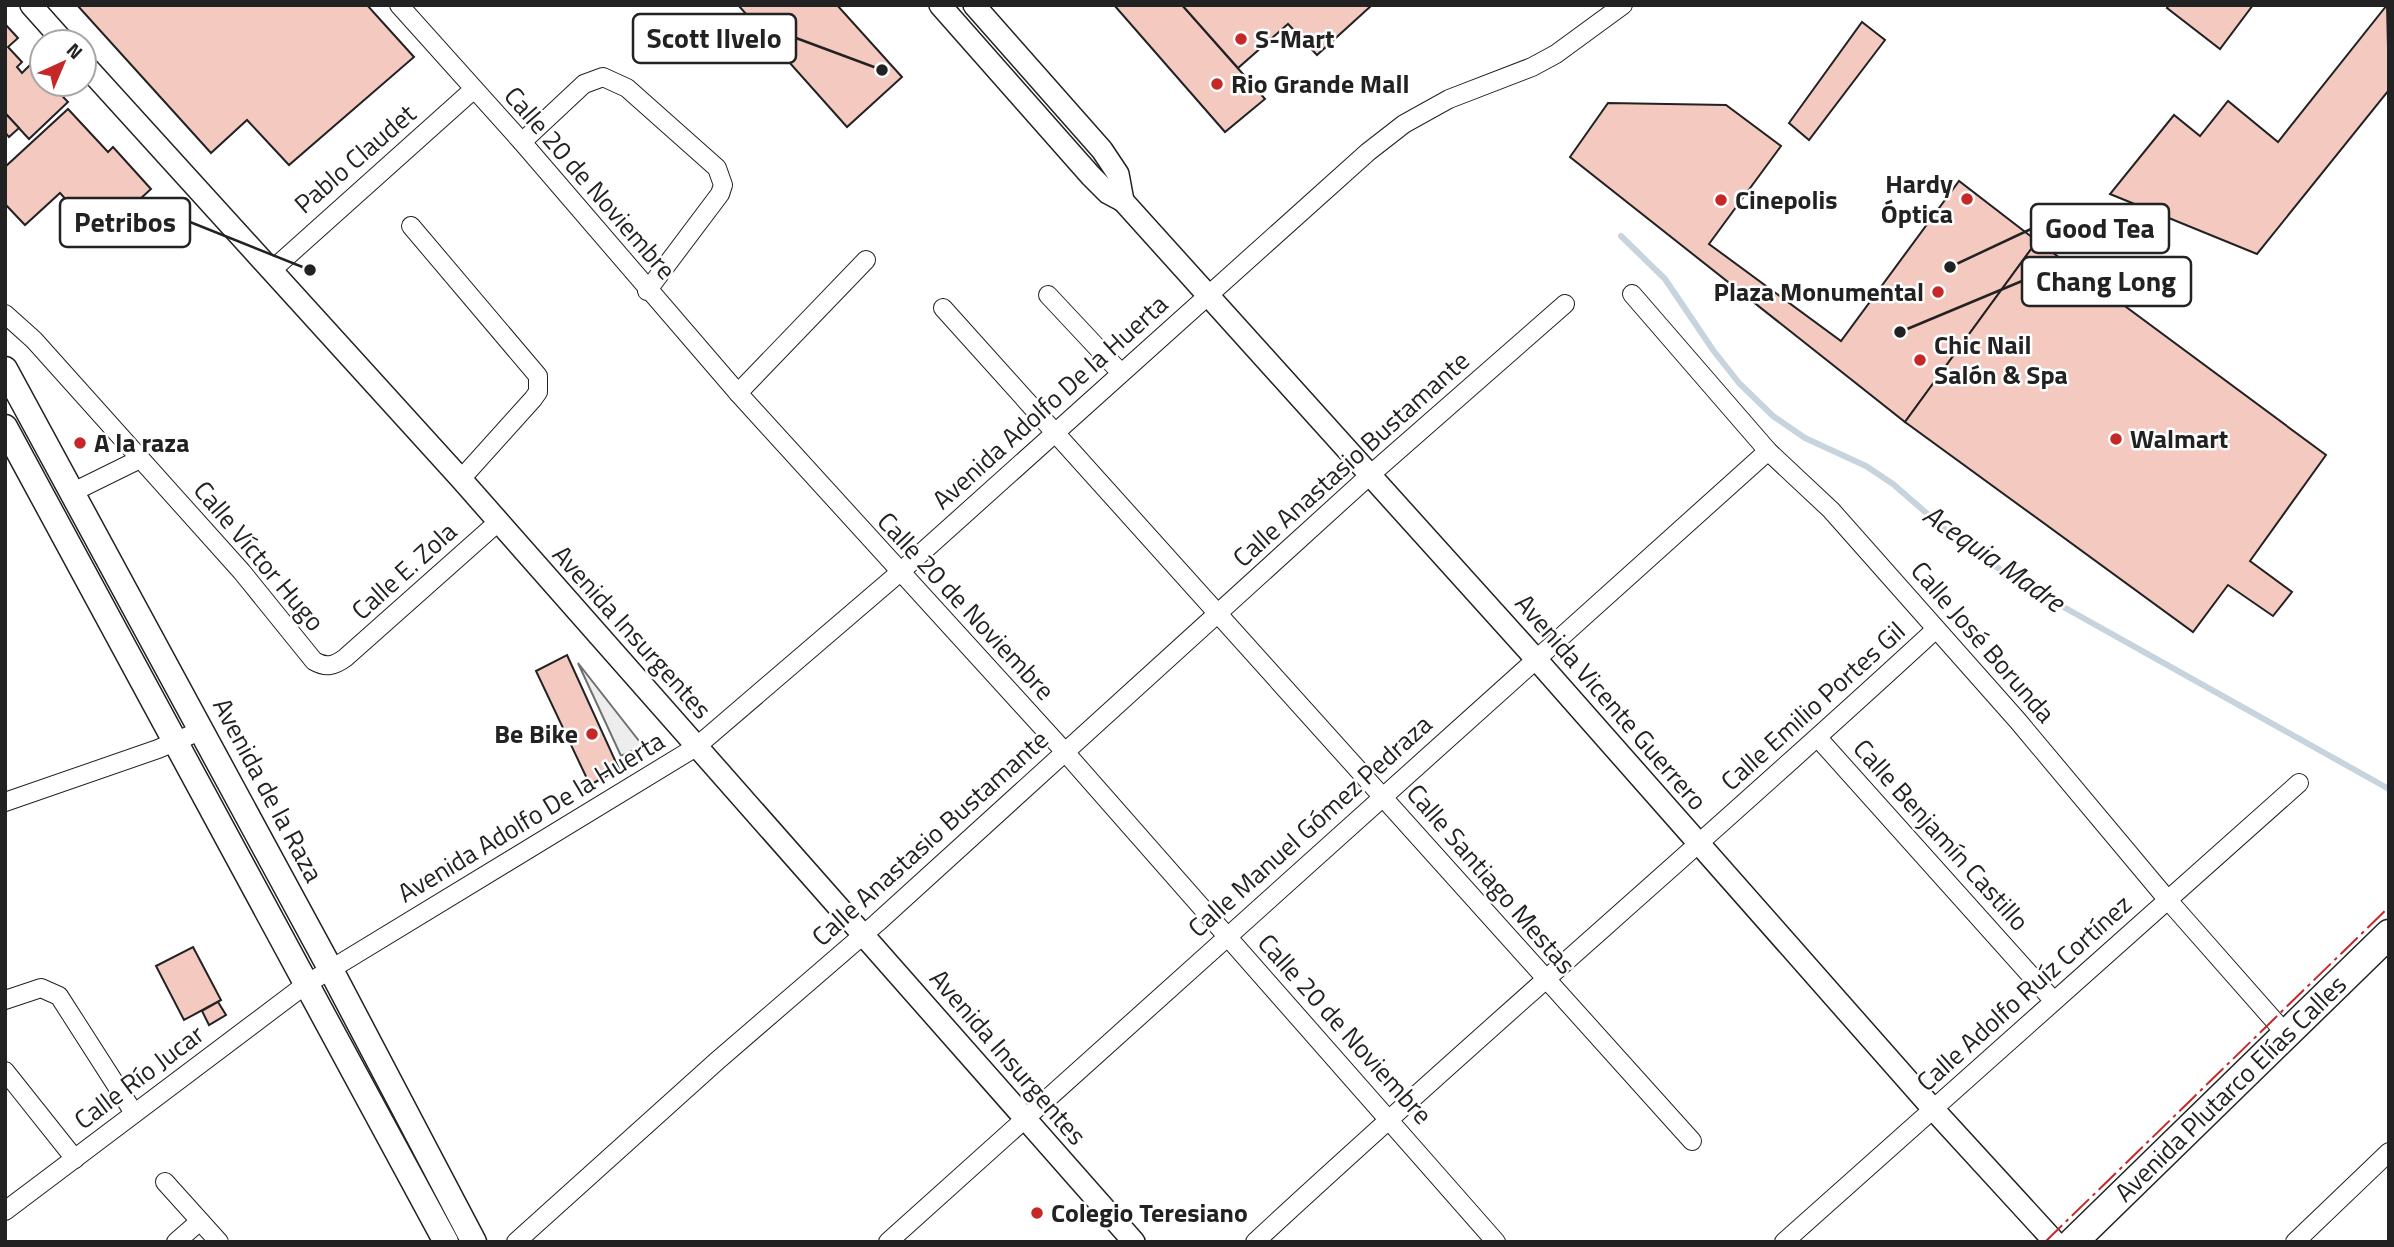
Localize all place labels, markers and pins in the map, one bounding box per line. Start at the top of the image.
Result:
callout: Scott Ilvelo [633,14,796,63]
place label: S-Mart [1255,19,1334,58]
marker: S-Mart [1233,31,1249,47]
place label: Rio Grande Mall [1231,64,1410,103]
marker: Rio Grande Mall [1209,76,1225,92]
place label: Hardy Óptica [1881,164,1953,233]
place label: Cinepolis [1735,180,1837,219]
marker: Hardy Óptica [1959,191,1975,207]
marker: Cinepolis [1713,192,1729,208]
callout: Petribos [60,198,190,247]
callout: Good Tea [2031,204,2169,253]
callout: Chang Long [2022,257,2191,306]
place label: Plaza Monumental [1714,272,1924,311]
marker: Plaza Monumental [1930,284,1946,300]
place label: Chic Nail Salón & Spa [1934,325,2068,394]
marker: Chic Nail Salón & Spa [1912,352,1928,368]
place label: Walmart [2130,419,2228,458]
place label: A la raza [94,423,189,462]
marker: Walmart [2108,431,2124,447]
marker: A la raza [72,435,88,451]
place label: Be Bike [494,714,578,753]
marker: Be Bike [584,726,600,742]
place label: Colegio Teresiano [1051,1193,1248,1232]
marker: Colegio Teresiano [1029,1205,1045,1221]

